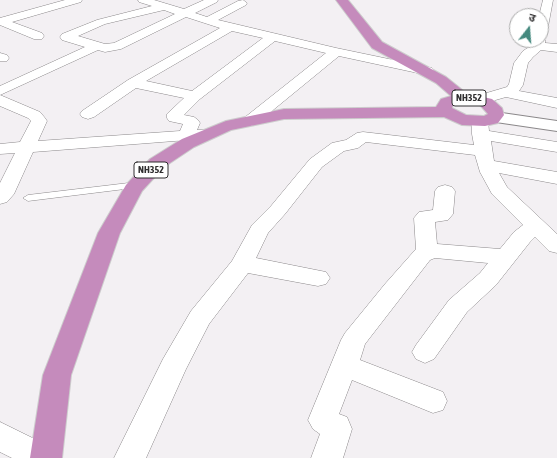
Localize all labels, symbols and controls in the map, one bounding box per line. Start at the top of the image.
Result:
north arrow [509,8,549,48]
text: उ [527,11,537,24]
road number: NH352 [452,90,486,106]
road number: NH352 [134,162,168,178]

